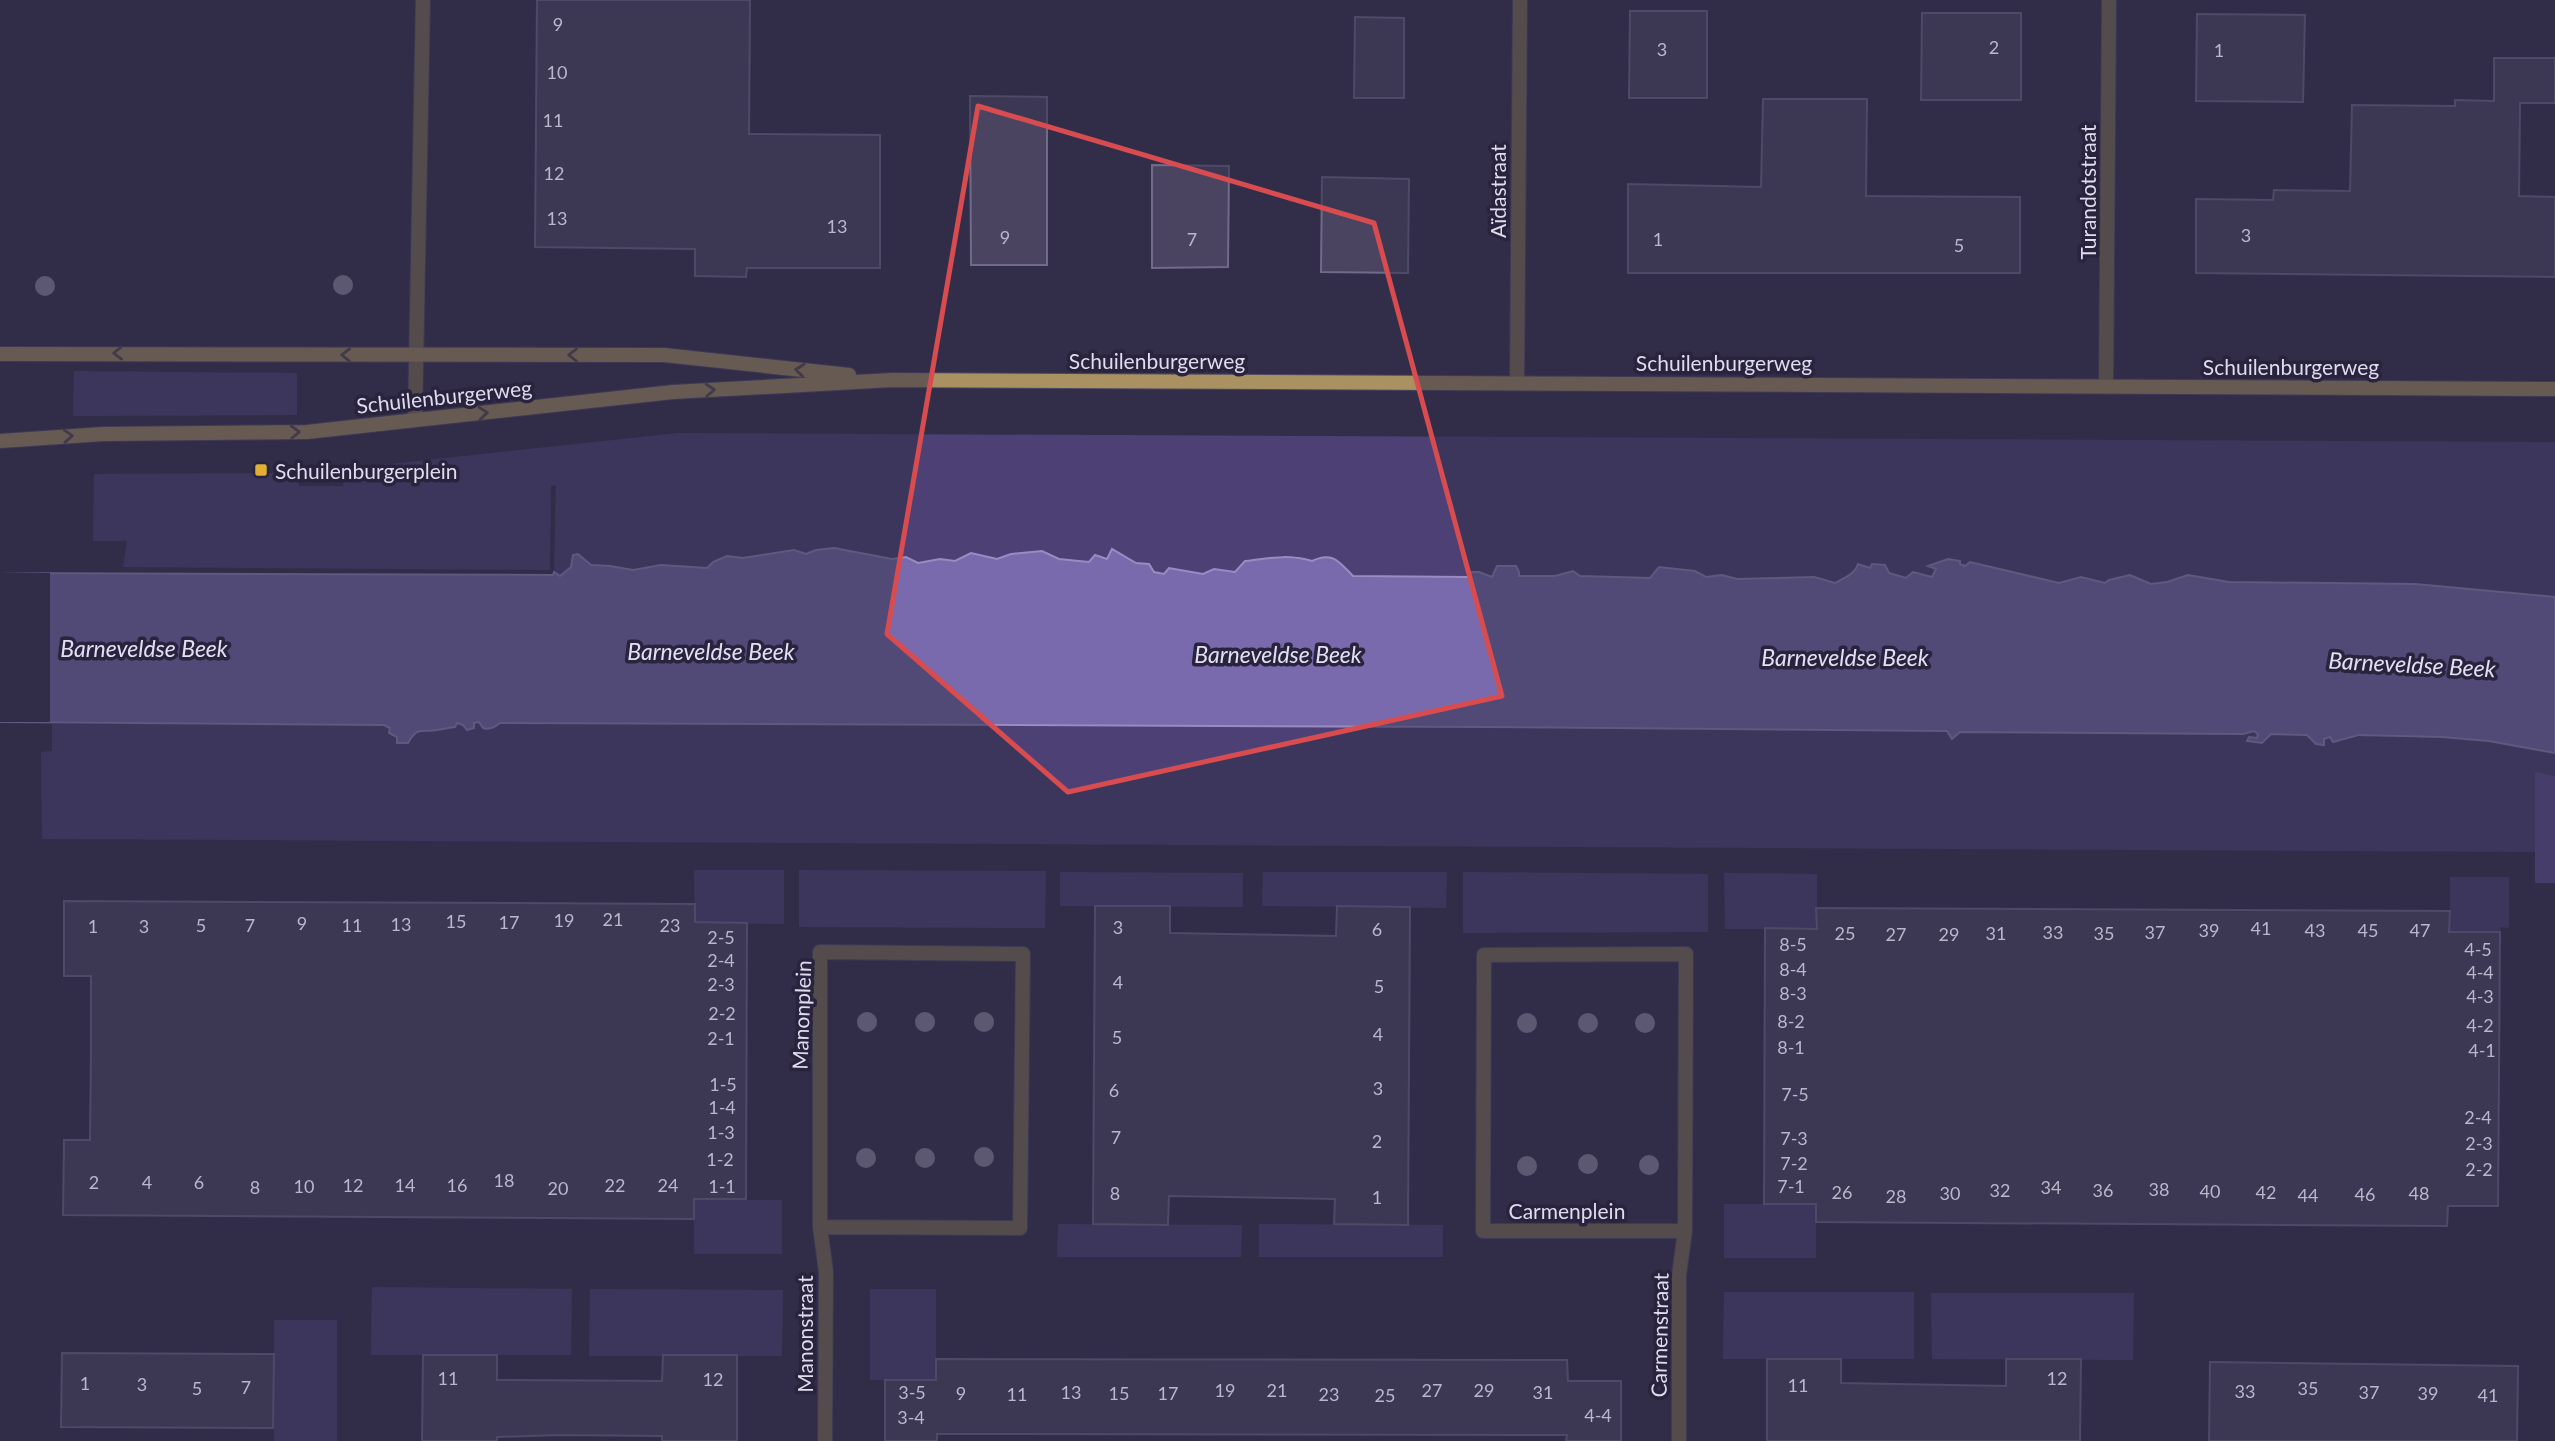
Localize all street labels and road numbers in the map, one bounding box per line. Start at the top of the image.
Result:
street label: Turandotstraat [2075,124,2100,259]
street label: Aïdastraat [1485,144,1510,238]
street label: Schuilenburgerweg [1069,348,1245,373]
street label: Schuilenburgerweg [1636,350,1812,375]
street label: Schuilenburgerweg [2203,354,2379,379]
street label: Schuilenburgerweg [355,374,533,418]
street label: Manonplein [787,960,815,1070]
street label: Carmenplein [1509,1198,1625,1223]
street label: Carmenstraat [1645,1272,1673,1397]
street label: Manonstraat [792,1275,817,1393]

